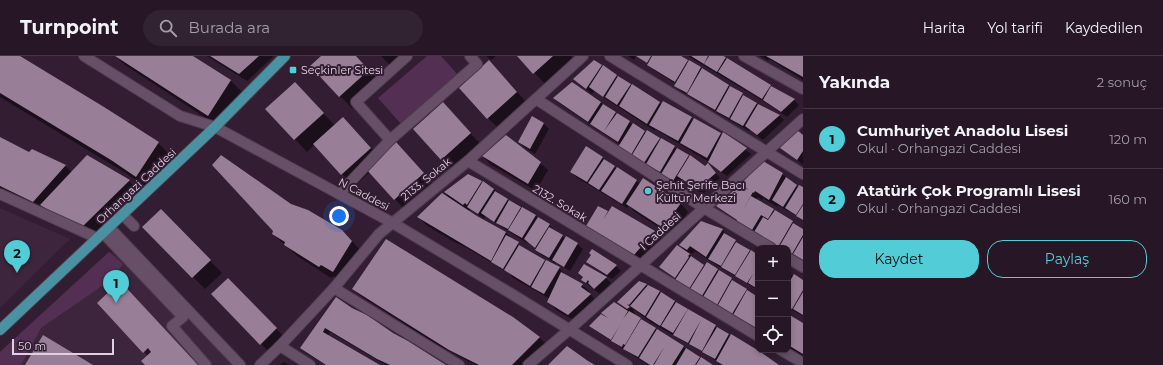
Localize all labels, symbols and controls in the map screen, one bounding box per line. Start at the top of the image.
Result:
search box [143,10,423,46]
text: Turnpoint [20,16,119,39]
icon: search [157,17,179,39]
text: Burada ara [189,18,270,37]
text: Harita [923,19,965,37]
text: Yol tarifi [987,19,1043,37]
text: Kaydedilen [1065,19,1143,37]
place label: Seçkinler Sitesi [301,63,383,77]
marker: Seçkinler Sitesi [288,65,298,75]
text: Yakında [819,72,890,92]
text: 2 sonuç [1097,74,1147,90]
text: Cumhuriyet Anadolu Lisesi [857,121,1068,140]
text: 1 [829,131,835,147]
text: 120 m [1109,131,1147,147]
text: Okul · Orhangazi Caddesi [857,140,1021,156]
street label: Orhangazi Caddesi [93,145,179,227]
street label: 2133. Sokak [398,154,454,204]
street label: N Caddesi [336,175,392,213]
place label: Şehit Şerife Bacı Kültür Merkezi [656,178,745,205]
street label: 2132. Sokak [530,181,590,225]
text: Atatürk Çok Programlı Lisesi [857,181,1081,200]
marker: Şehit Şerife Bacı Kültür Merkezi [643,186,653,196]
text: 2 [828,191,836,207]
text: 160 m [1109,191,1147,207]
text: Okul · Orhangazi Caddesi [857,200,1021,216]
your location [329,206,349,226]
street label: I Caddesi [637,209,683,253]
pin: 2 [4,240,30,273]
button: Kaydet [819,240,979,278]
button: Paylaş [987,240,1147,278]
map controls [755,245,791,353]
button: + [755,245,791,281]
pin: 1 [103,270,129,303]
button: − [755,281,791,317]
button: locate [755,317,791,353]
scale bar [12,337,114,356]
text: 50 m [18,339,46,353]

